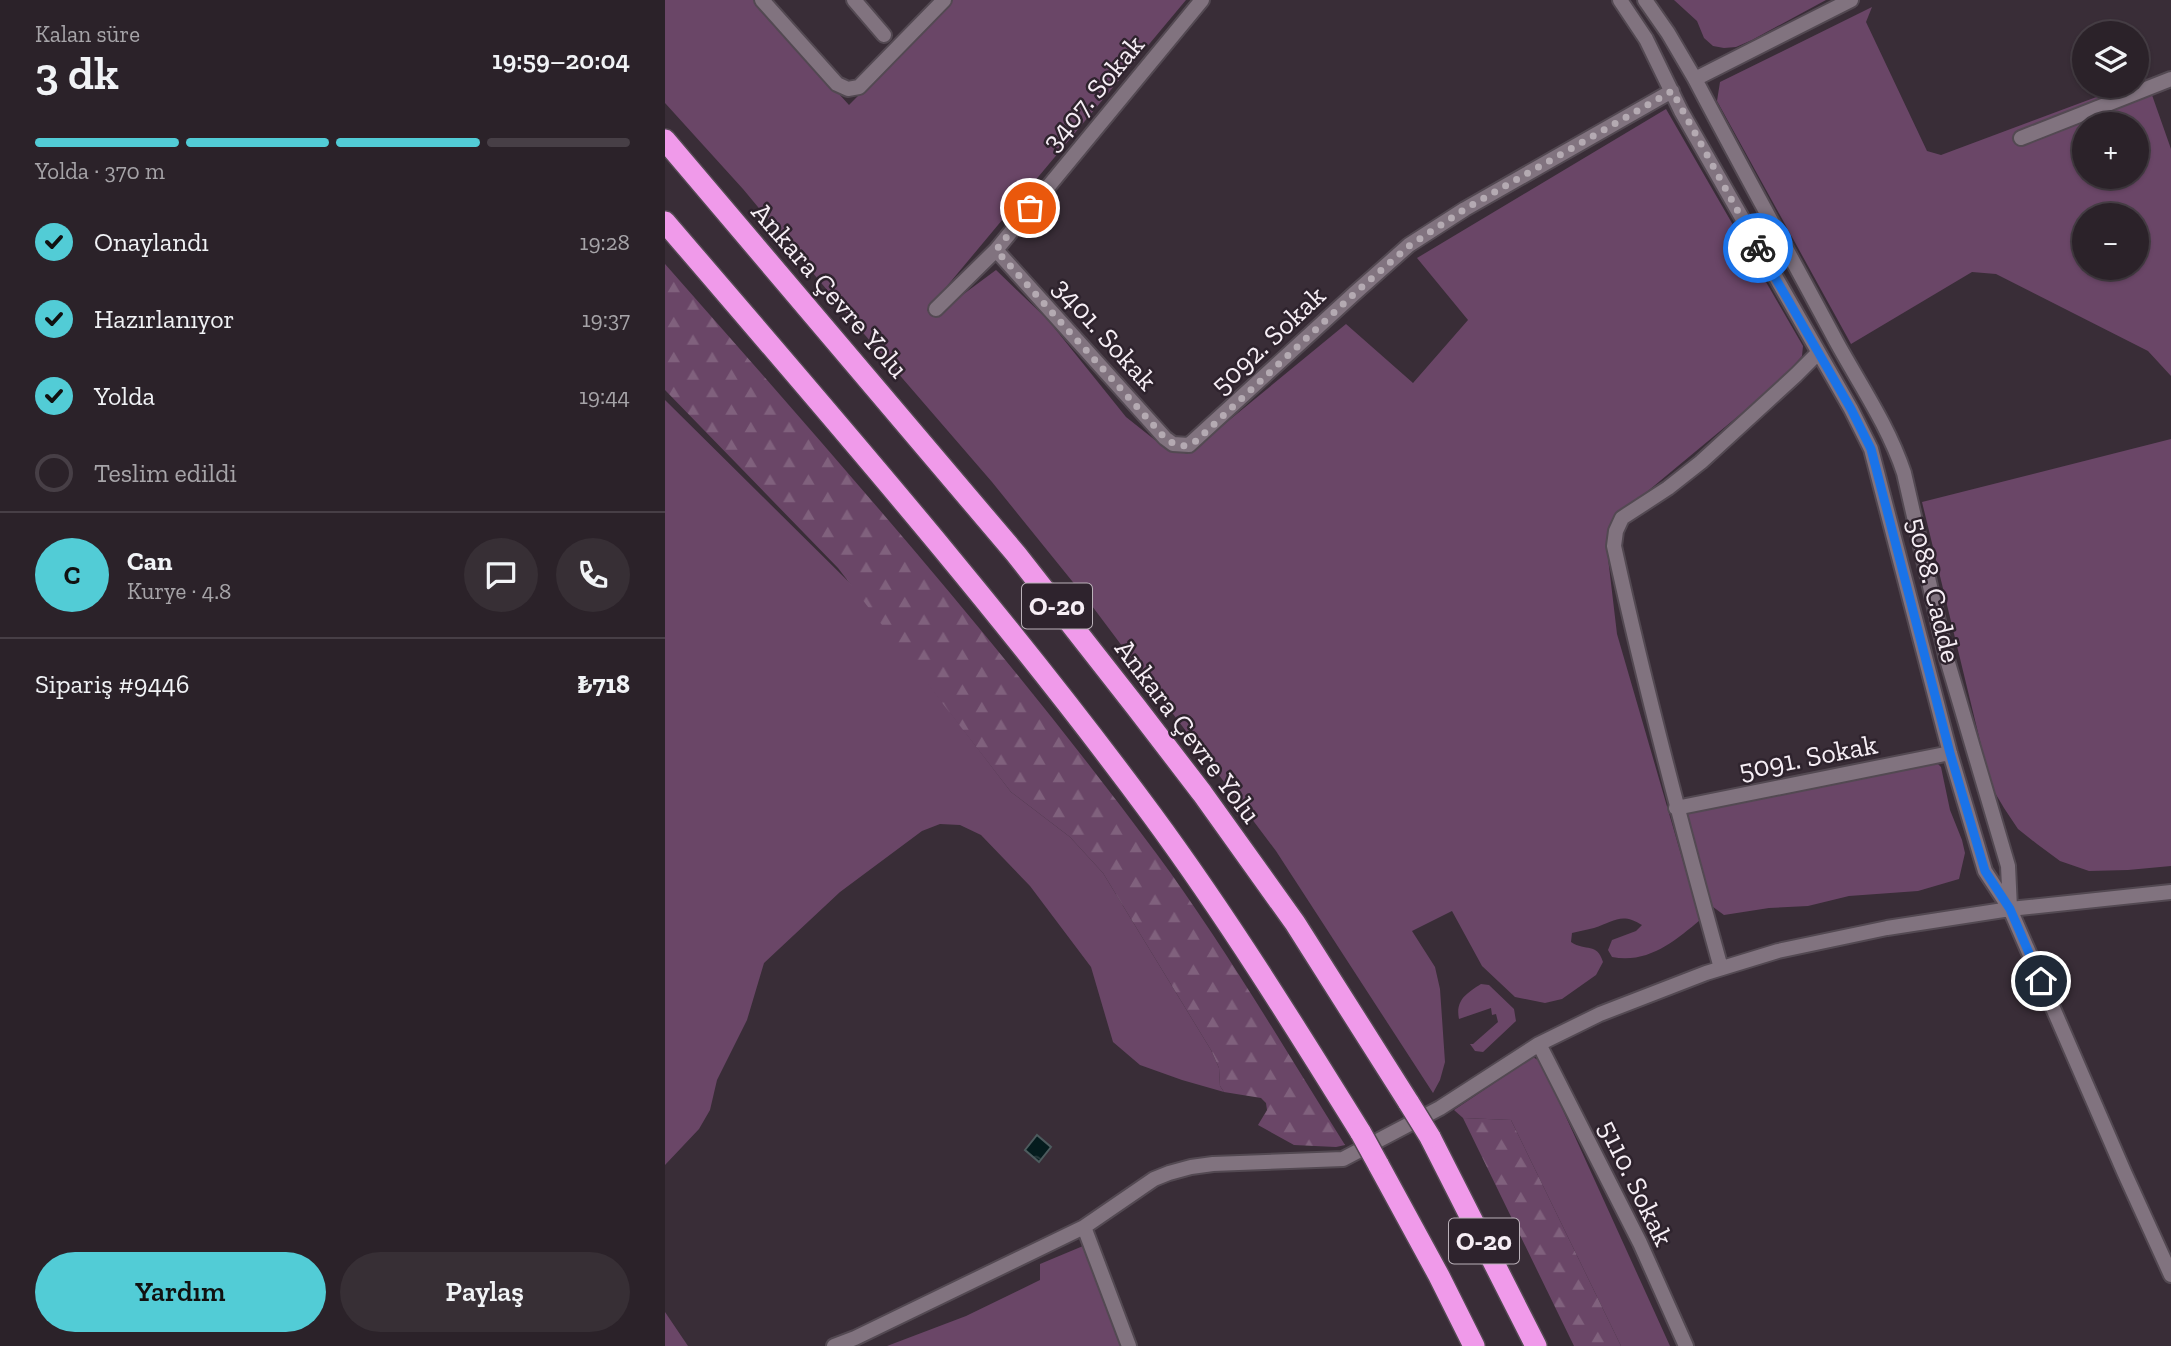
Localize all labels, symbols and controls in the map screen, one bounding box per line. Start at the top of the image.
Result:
text: Kalan süre [35,20,140,48]
map controls [2072,21,2149,280]
button: layers [2072,21,2149,98]
street label: 3407. Sokak [1035,28,1151,158]
text: 19:59–20:04 [492,44,630,76]
text: 3 dk [35,46,119,101]
button: + [2072,112,2149,189]
text: Yolda · 370 m [35,157,165,185]
pin [1000,178,1060,238]
icon: bag [1011,189,1049,227]
street label: Ankara Çevre Yolu [745,195,915,385]
button: − [2072,203,2149,280]
courier [1723,213,1793,283]
icon: check [35,223,73,261]
text: Onaylandı [94,226,209,258]
text: 19:28 [580,228,630,256]
icon: bike [1739,229,1777,267]
street label: 3401. Sokak [1046,271,1164,397]
street label: 5092. Sokak [1204,279,1332,401]
icon: check [35,300,73,338]
text: Hazırlanıyor [94,303,235,335]
text: 19:37 [582,305,630,333]
icon: check [35,377,73,415]
text: Yolda [94,380,155,412]
text: 19:44 [579,382,630,410]
text: Teslim edildi [94,457,237,489]
street label: 5088. Cadde [1900,514,1968,666]
button: chat [464,538,538,612]
button: phone [556,538,630,612]
text: Can [127,545,172,577]
text: C [64,559,80,591]
text: Kurye · 4.8 [127,577,232,605]
road number: O-20 [1022,584,1092,628]
street label: Ankara Çevre Yolu [1108,633,1268,830]
text: Sipariş #9446 [35,668,190,700]
text: ₺718 [577,668,630,700]
street label: 5091. Sokak [1736,727,1880,787]
pin [2011,951,2071,1011]
icon: home [2022,962,2060,1000]
street label: 5110. Sokak [1591,1115,1681,1252]
road number: O-20 [1449,1218,1519,1264]
button: Yardım [35,1252,326,1332]
button: Paylaş [340,1252,630,1332]

